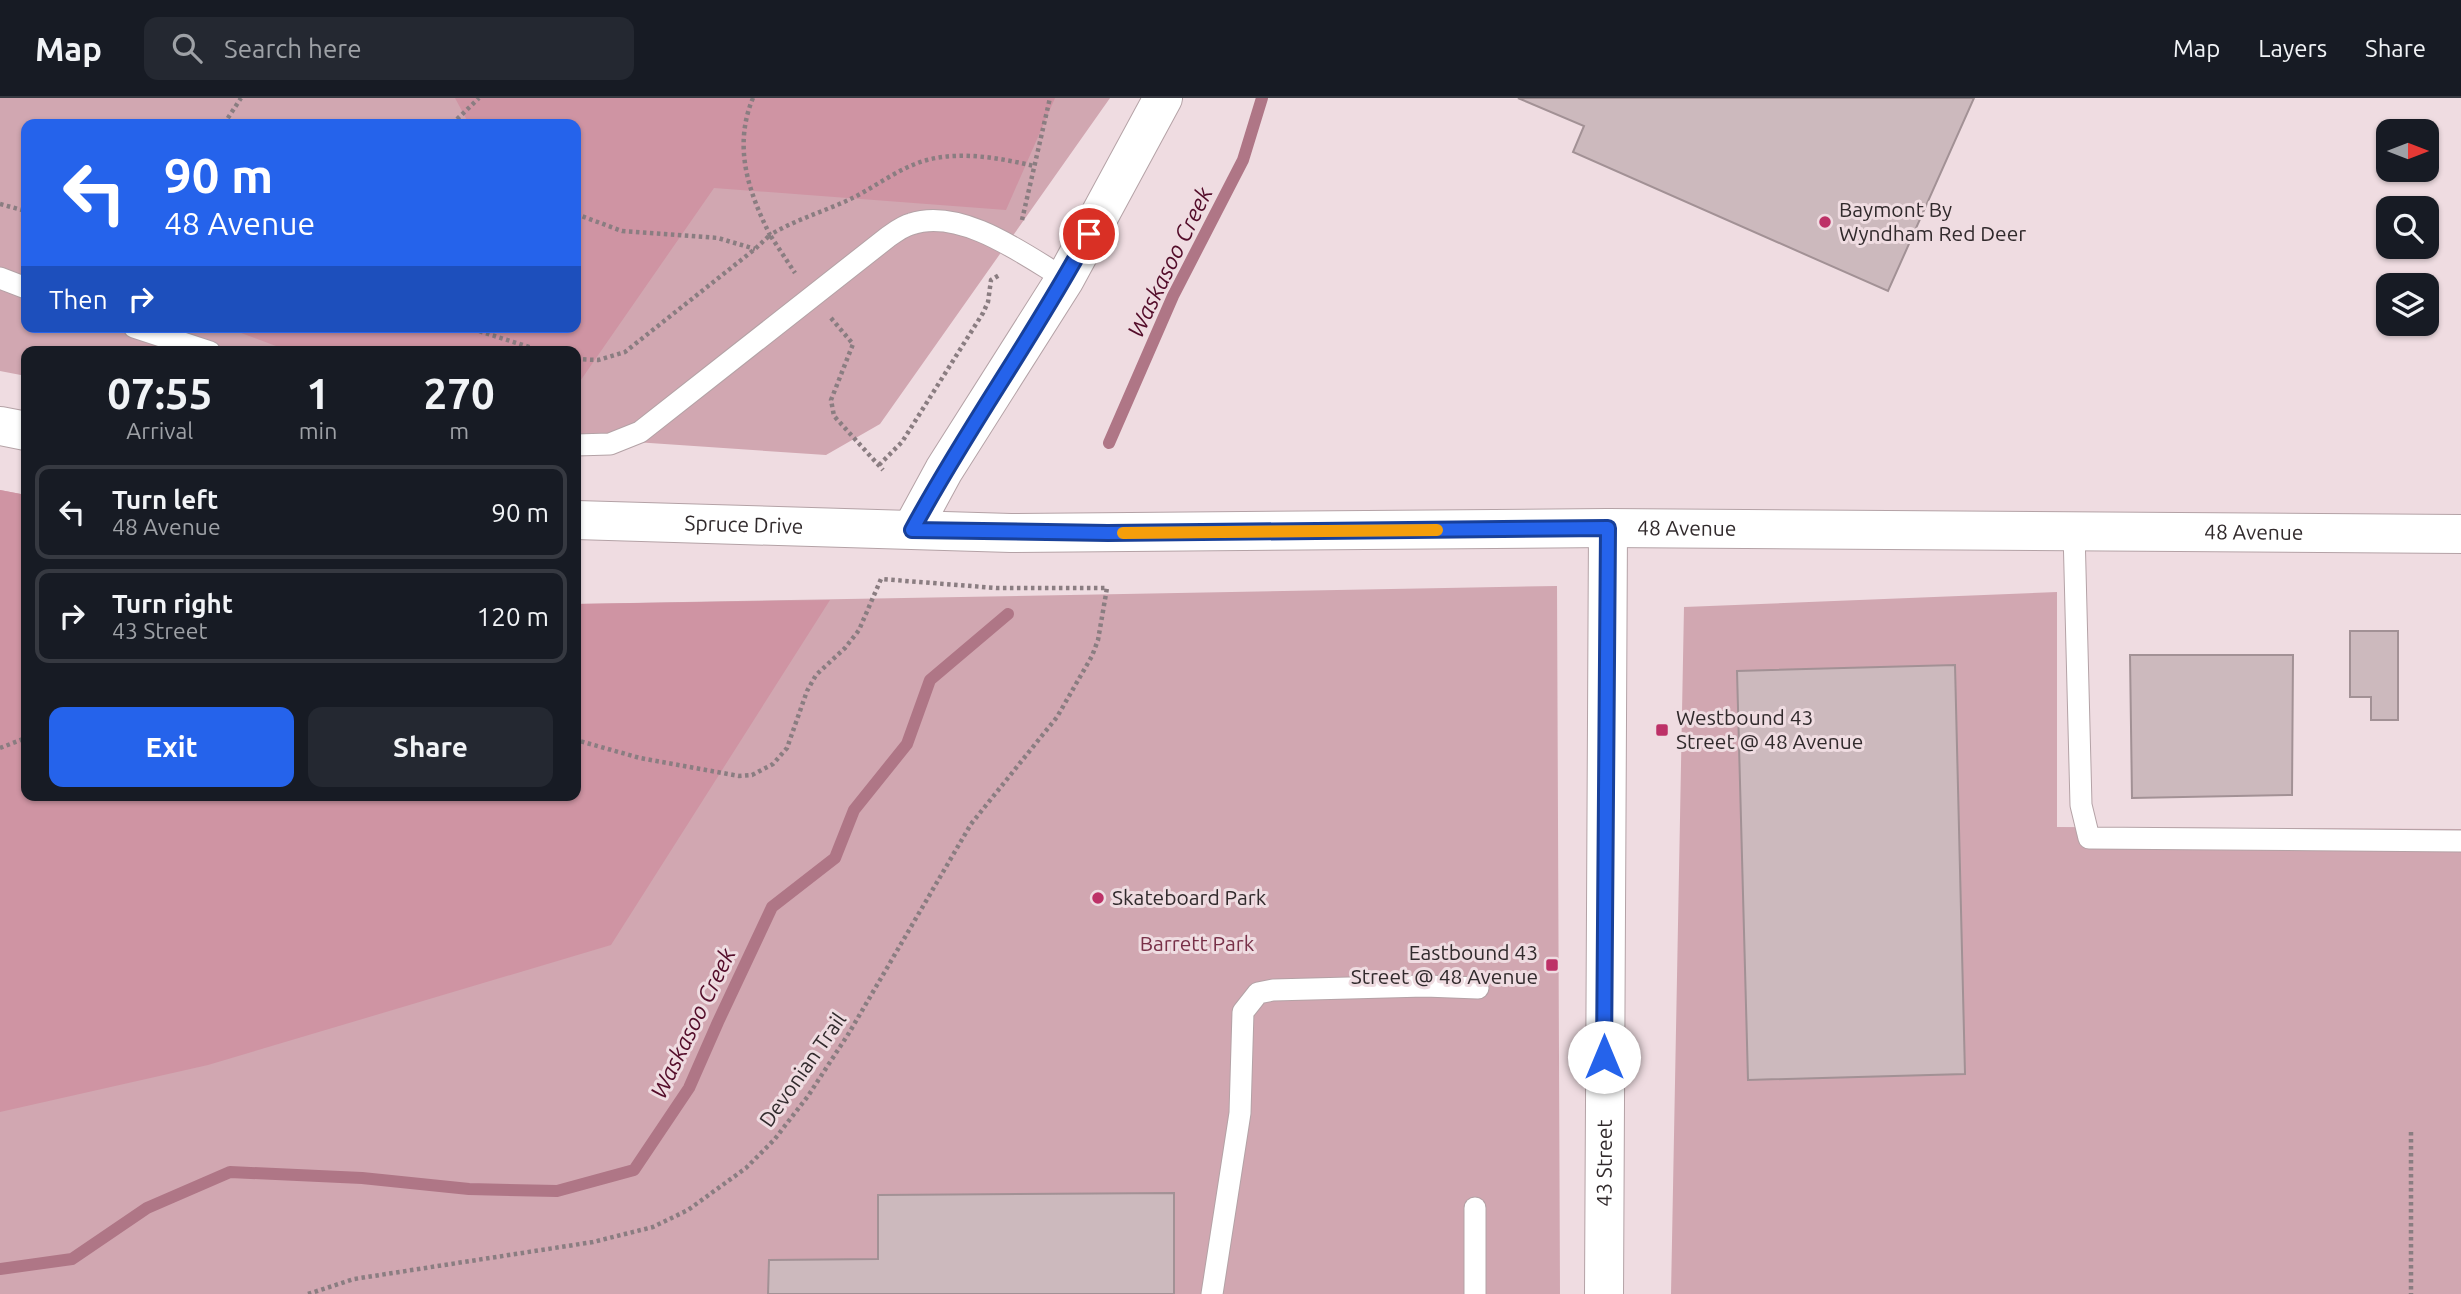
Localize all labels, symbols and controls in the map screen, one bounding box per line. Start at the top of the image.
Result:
search box [144,17,634,80]
icon: search [168,29,206,67]
text: Map [35,30,102,67]
text: Search here [224,34,362,63]
text: Map [2173,35,2220,62]
text: Layers [2258,35,2327,62]
text: Share [2365,35,2426,62]
north arrow [2376,119,2440,182]
map controls [2376,119,2439,336]
icon: left [49,147,140,238]
text: 90 m [164,147,273,202]
water label: Waskasoo Creek [1122,182,1217,341]
button: search [2376,196,2439,259]
place label: Baymont By Wyndham Red Deer [1839,197,2026,245]
pin [1059,204,1119,264]
text: 48 Avenue [164,205,315,241]
marker: Baymont By Wyndham Red Deer [1817,214,1833,230]
icon: arrive [1070,215,1108,253]
button: layers [2376,273,2439,336]
icon: right [122,280,160,318]
text: Then [49,285,108,314]
text: 07:55 [107,370,212,417]
text: 1 [306,370,330,417]
text: 270 [424,370,495,417]
text: Arrival [126,418,193,443]
text: min [299,418,337,443]
text: m [449,418,469,443]
text: Turn left [112,485,218,514]
icon: left [53,493,91,531]
text: 90 m [491,498,549,527]
street label: Spruce Drive [684,510,804,538]
text: 48 Avenue [112,514,221,539]
street label: 48 Avenue [1637,515,1737,540]
street label: 48 Avenue [2204,519,2304,544]
text: Turn right [112,589,233,618]
icon: right [53,597,91,635]
text: 120 m [477,602,549,631]
text: 43 Street [112,618,207,643]
place label: Westbound 43 Street @ 48 Avenue [1676,705,1863,753]
button: Exit [49,707,294,787]
button: Share [308,707,553,787]
marker: Westbound 43 Street @ 48 Avenue [1654,722,1670,738]
place label: Skateboard Park [1112,885,1267,909]
marker: Skateboard Park [1090,890,1106,906]
park label: Barrett Park [1140,931,1255,955]
place label: Eastbound 43 Street @ 48 Avenue [1351,940,1538,988]
water label: Waskasoo Creek [645,943,740,1102]
marker: Eastbound 43 Street @ 48 Avenue [1544,957,1560,973]
street label: Devonian Trail [754,1008,850,1131]
position arrow [1567,1020,1641,1094]
street label: 43 Street [1591,1119,1616,1207]

